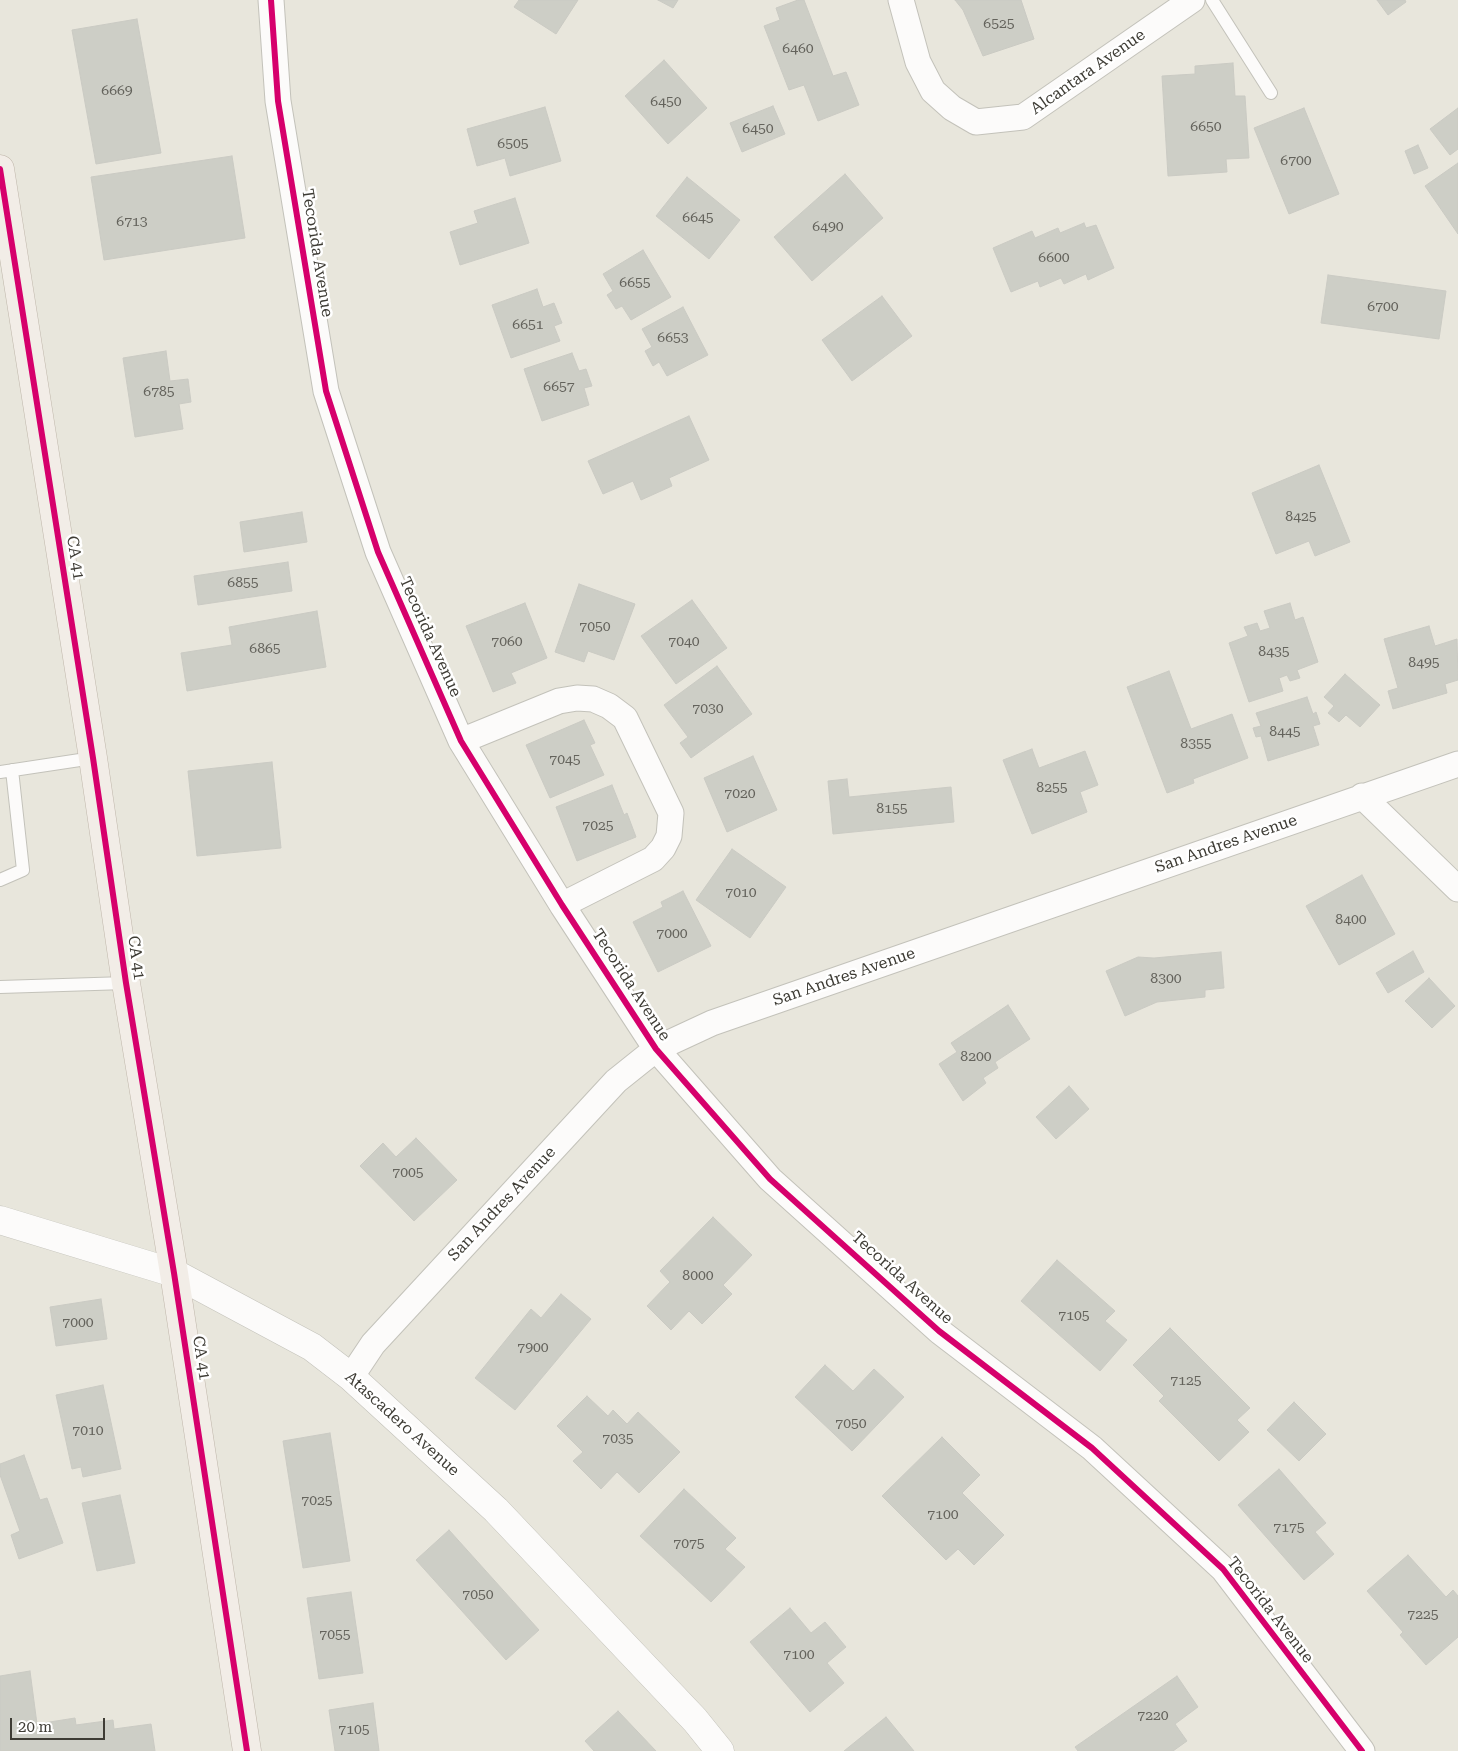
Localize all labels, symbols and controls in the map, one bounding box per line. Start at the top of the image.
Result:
house number: 6525 [983,16,1015,32]
street label: Alcantara Avenue [1027,25,1149,119]
house number: 6460 [782,41,814,57]
house number: 6669 [101,83,133,99]
house number: 6450 [650,94,682,110]
house number: 6650 [1190,119,1222,135]
house number: 6450 [742,121,774,137]
house number: 6505 [497,136,529,152]
house number: 6700 [1280,153,1312,169]
street label: Tecorida Avenue [297,188,337,318]
house number: 6645 [682,210,714,226]
house number: 6713 [116,214,148,230]
house number: 6490 [812,219,844,235]
house number: 6600 [1038,250,1070,266]
house number: 6655 [619,275,651,291]
house number: 6700 [1367,299,1399,315]
house number: 6651 [512,317,544,333]
house number: 6653 [657,330,689,346]
house number: 6657 [543,379,575,395]
house number: 6785 [143,384,175,400]
house number: 8425 [1285,509,1317,525]
street label: CA 41 [62,534,88,582]
street label: Tecorida Avenue [395,574,465,700]
house number: 6855 [227,575,259,591]
house number: 7050 [579,619,611,635]
house number: 7060 [491,634,523,650]
house number: 7040 [668,634,700,650]
house number: 6865 [249,641,281,657]
house number: 8435 [1258,644,1290,660]
house number: 8495 [1408,655,1440,671]
house number: 7030 [692,701,724,717]
house number: 8445 [1269,724,1301,740]
house number: 8355 [1180,736,1212,752]
house number: 7045 [549,752,581,768]
house number: 8255 [1036,780,1068,796]
house number: 7020 [724,786,756,802]
house number: 8155 [876,801,908,817]
street label: San Andres Avenue [1152,811,1300,877]
house number: 7025 [582,818,614,834]
house number: 7010 [725,885,757,901]
house number: 8400 [1335,912,1367,928]
street label: Tecorida Avenue [588,926,674,1044]
house number: 7000 [656,926,688,942]
street label: CA 41 [123,935,149,981]
street label: San Andres Avenue [770,944,918,1010]
house number: 8300 [1150,971,1182,987]
house number: 8200 [960,1049,992,1065]
street label: San Andres Avenue [444,1143,560,1265]
house number: 7005 [392,1165,424,1181]
street label: Tecorida Avenue [848,1228,956,1328]
house number: 8000 [682,1268,714,1284]
house number: 7105 [1058,1308,1090,1324]
house number: 7000 [62,1315,94,1331]
street label: CA 41 [188,1334,214,1382]
house number: 7900 [517,1340,549,1356]
street label: Atascadero Avenue [341,1368,463,1480]
house number: 7125 [1170,1373,1202,1389]
house number: 7050 [835,1416,867,1432]
house number: 7010 [72,1423,104,1439]
house number: 7035 [602,1431,634,1447]
house number: 7025 [301,1493,333,1509]
house number: 7100 [927,1507,959,1523]
house number: 7175 [1273,1520,1305,1536]
house number: 7075 [673,1536,705,1552]
street label: Tecorida Avenue [1223,1553,1317,1667]
house number: 7050 [462,1587,494,1603]
house number: 7225 [1407,1607,1439,1623]
house number: 7055 [319,1627,351,1643]
house number: 7100 [783,1647,815,1663]
scale bar [12,1708,108,1740]
house number: 7220 [1137,1708,1169,1724]
text: 20 m [18,1718,52,1736]
house number: 7105 [338,1722,370,1738]

